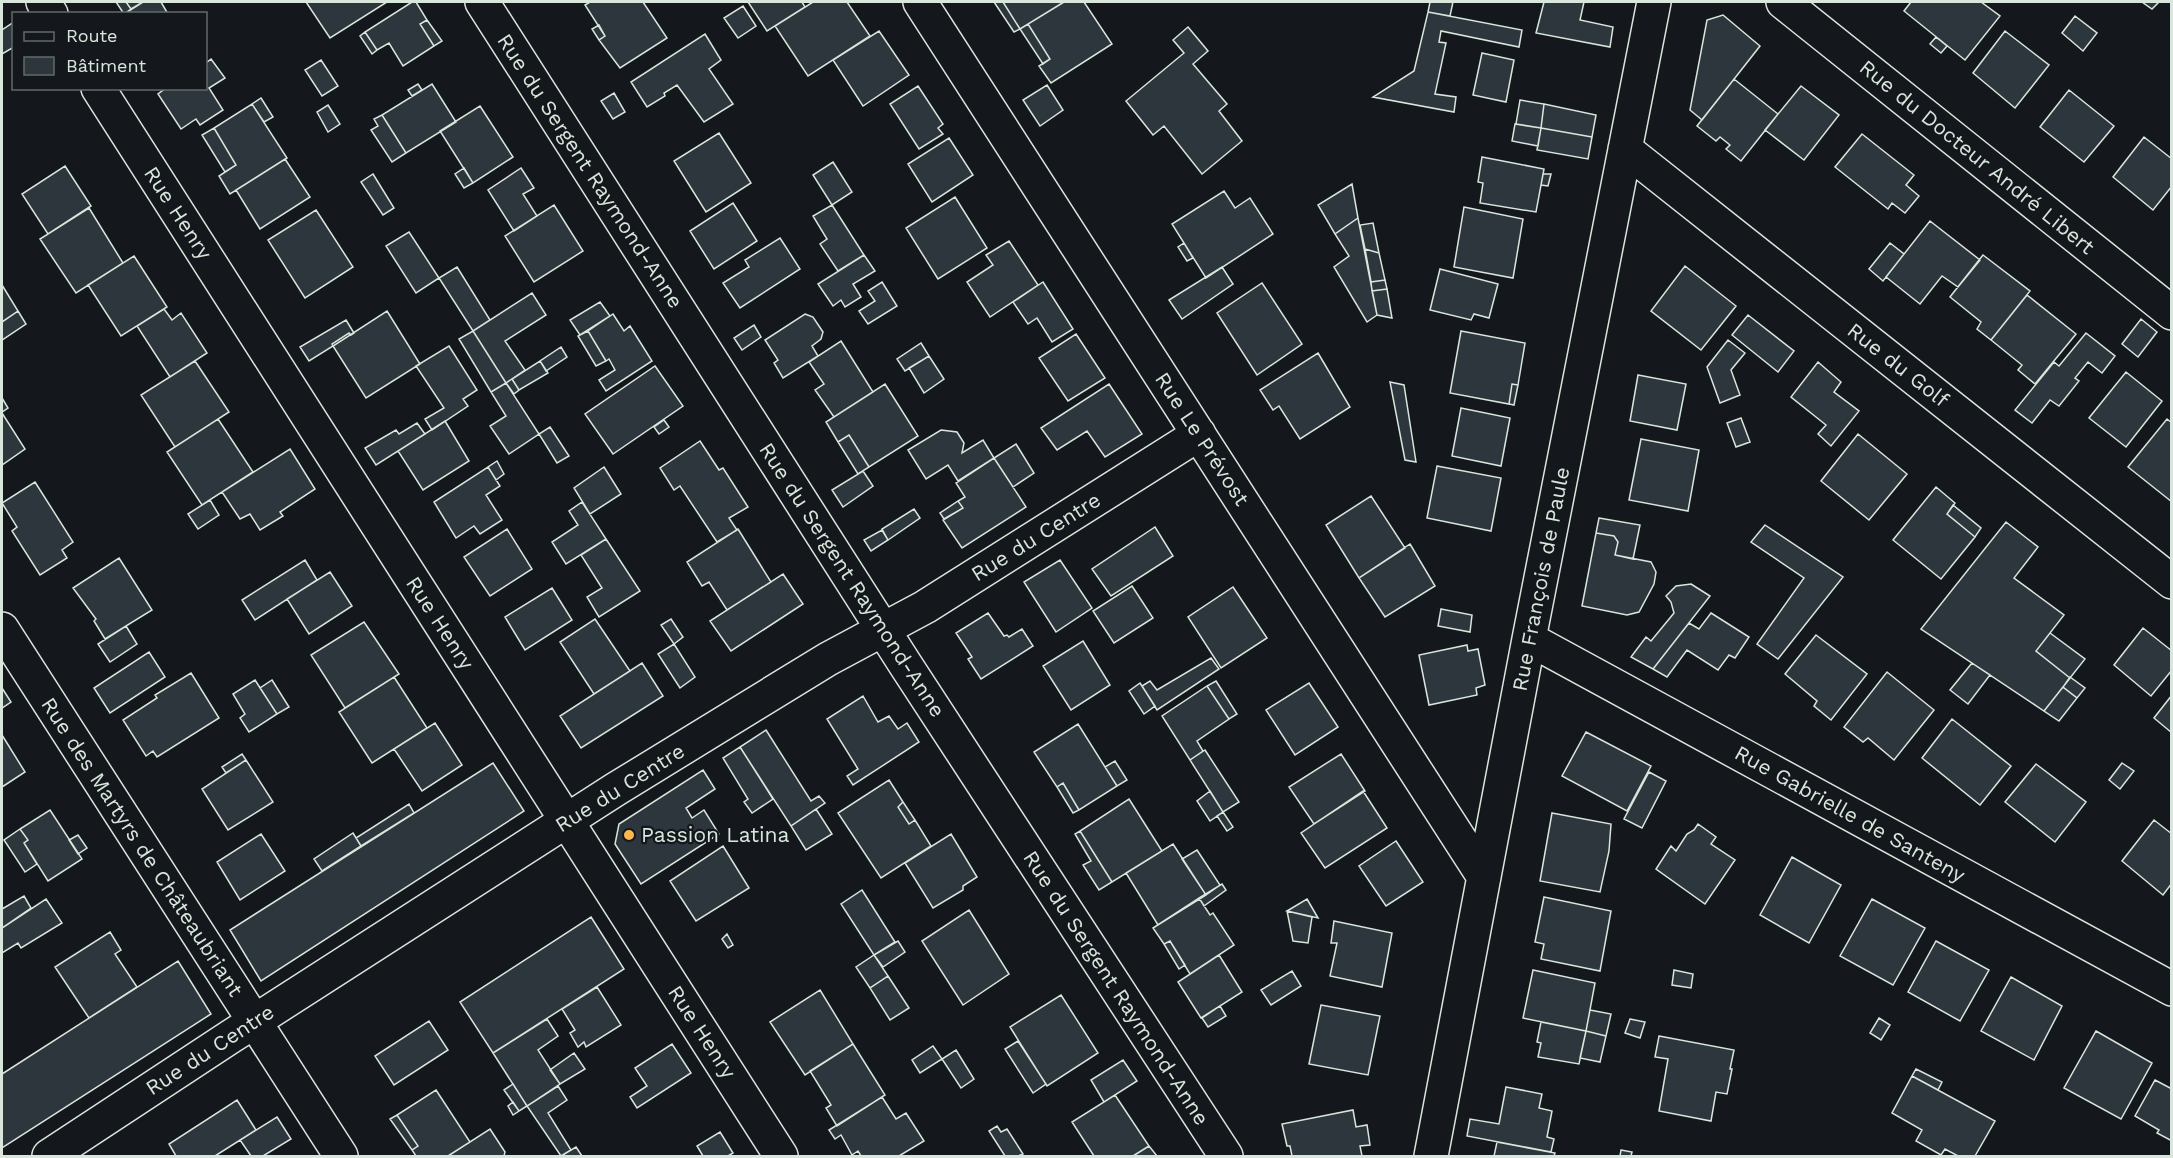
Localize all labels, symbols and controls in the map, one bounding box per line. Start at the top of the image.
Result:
legend [12,12,207,90]
text: Route [66,25,118,46]
street label: Rue du Sergent Raymond-Anne [492,29,689,313]
street label: Rue du Docteur André Libert [1855,54,2100,259]
text: Bâtiment [66,55,146,76]
street label: Rue Henry [139,162,218,264]
street label: Rue du Golf [1843,317,1954,412]
street label: Rue Le Prévost [1150,367,1255,510]
street label: Rue du Sergent Raymond-Anne [754,438,951,722]
street label: Rue François de Paule [1506,465,1575,693]
street label: Rue du Centre [966,487,1105,586]
street label: Rue Henry [401,572,480,674]
street label: Rue des Martyrs de Châteaubriant [36,693,249,1001]
street label: Rue du Centre [550,738,689,837]
street label: Rue Gabrielle de Santeny [1731,740,1970,887]
place label: Passion Latina [641,822,790,847]
marker: Passion Latina [622,828,636,842]
street label: Rue du Sergent Raymond-Anne [1018,846,1215,1130]
street label: Rue Henry [663,981,742,1083]
street label: Rue du Centre [141,999,279,1100]

